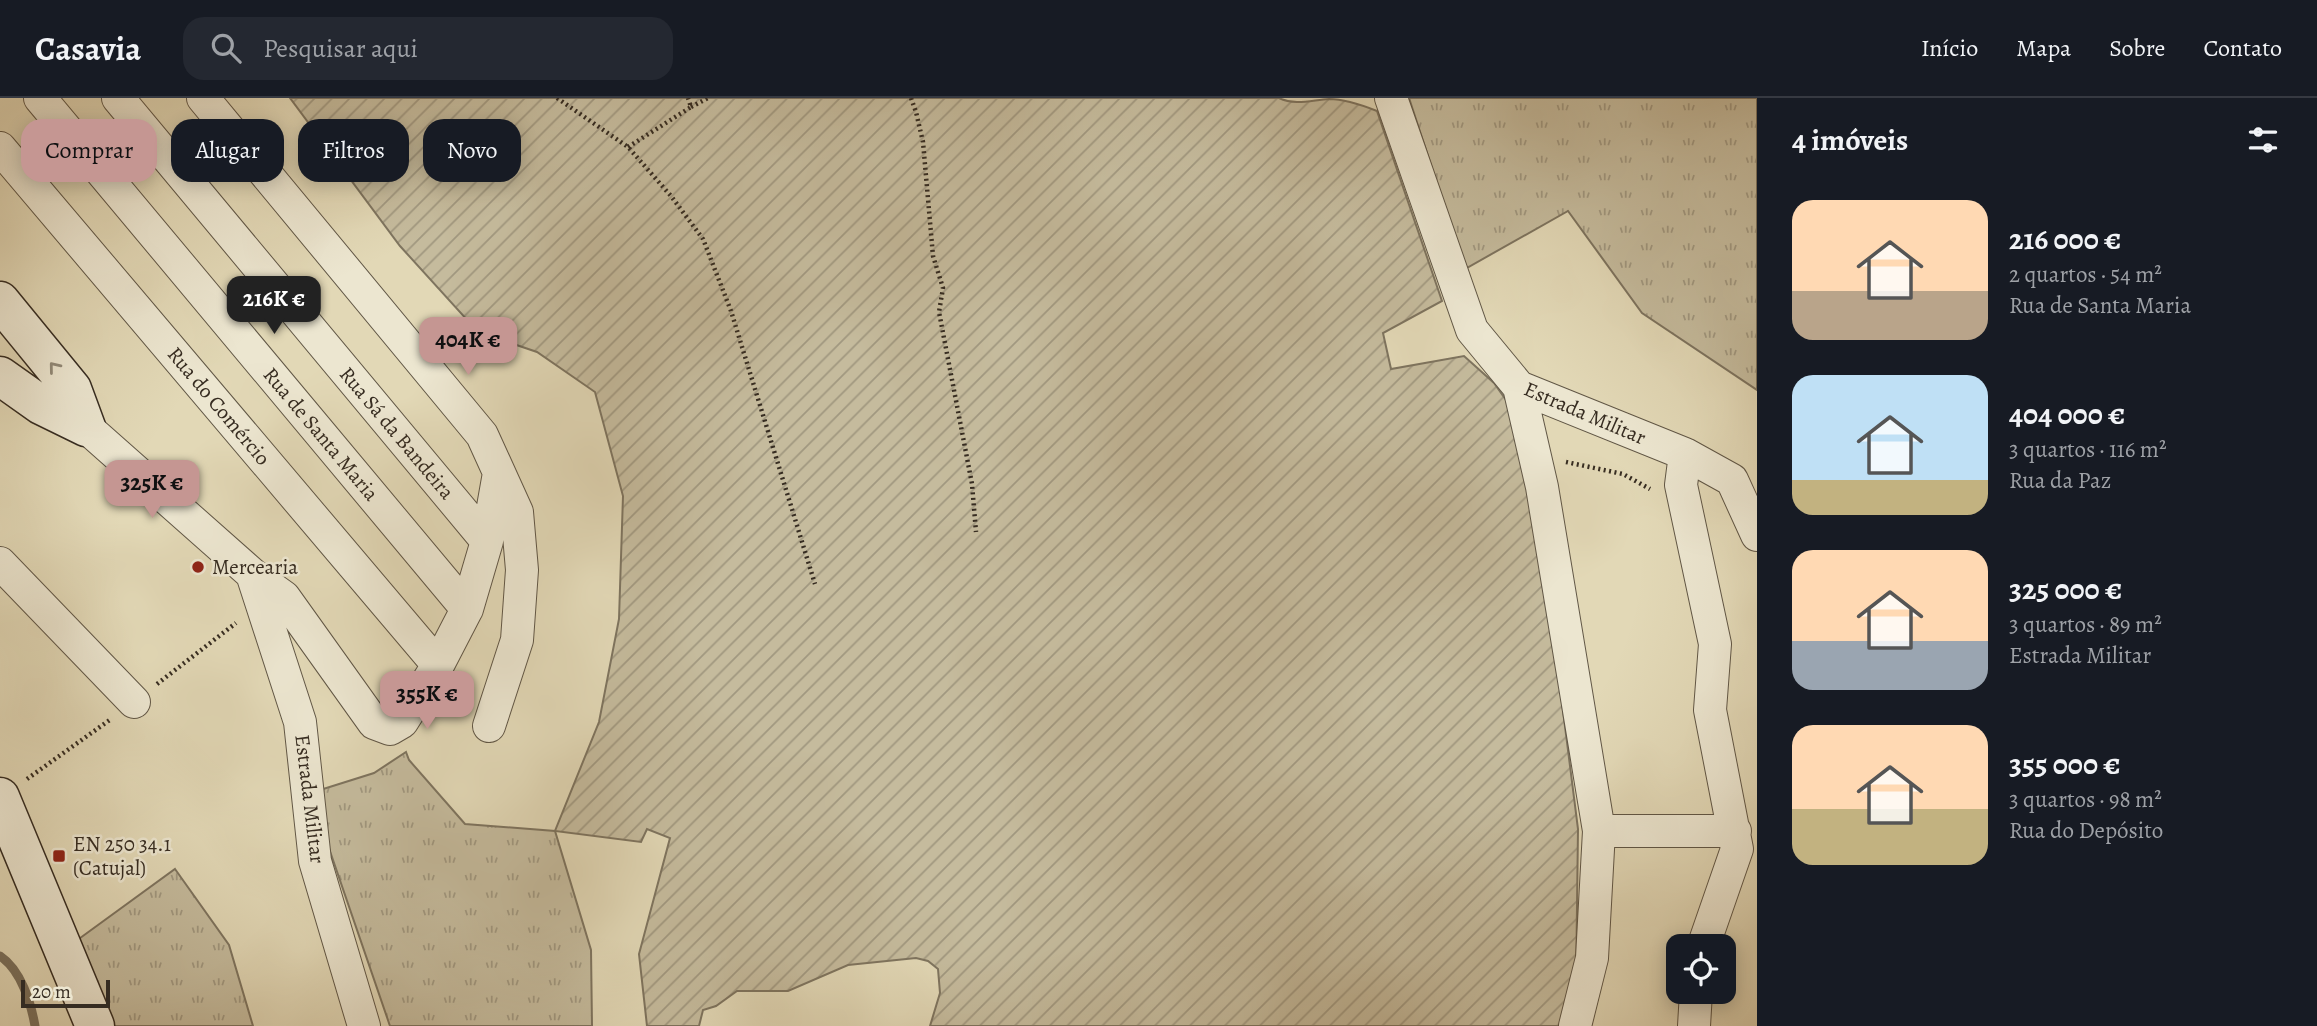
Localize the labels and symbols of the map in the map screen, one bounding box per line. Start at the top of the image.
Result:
pin: 216K € [217,276,331,336]
pin: 404K € [411,317,525,377]
street label: Rua do Comércio [161,341,277,471]
street label: Rua de Santa Maria [257,361,385,507]
street label: Rua Sá da Bandeira [333,361,461,506]
one-way arrow [50,363,63,375]
street label: Estrada Militar [1520,375,1650,451]
pin: 325K € [95,460,209,520]
place label: Mercearia [212,553,298,581]
marker: Mercearia [190,559,206,575]
pin: 355K € [370,672,484,731]
street label: Estrada Militar [288,733,332,865]
place label: EN 250 34.1 (Catujal) [73,830,171,882]
marker: EN 250 34.1 (Catujal) [51,848,67,864]
scale bar [21,977,110,1009]

